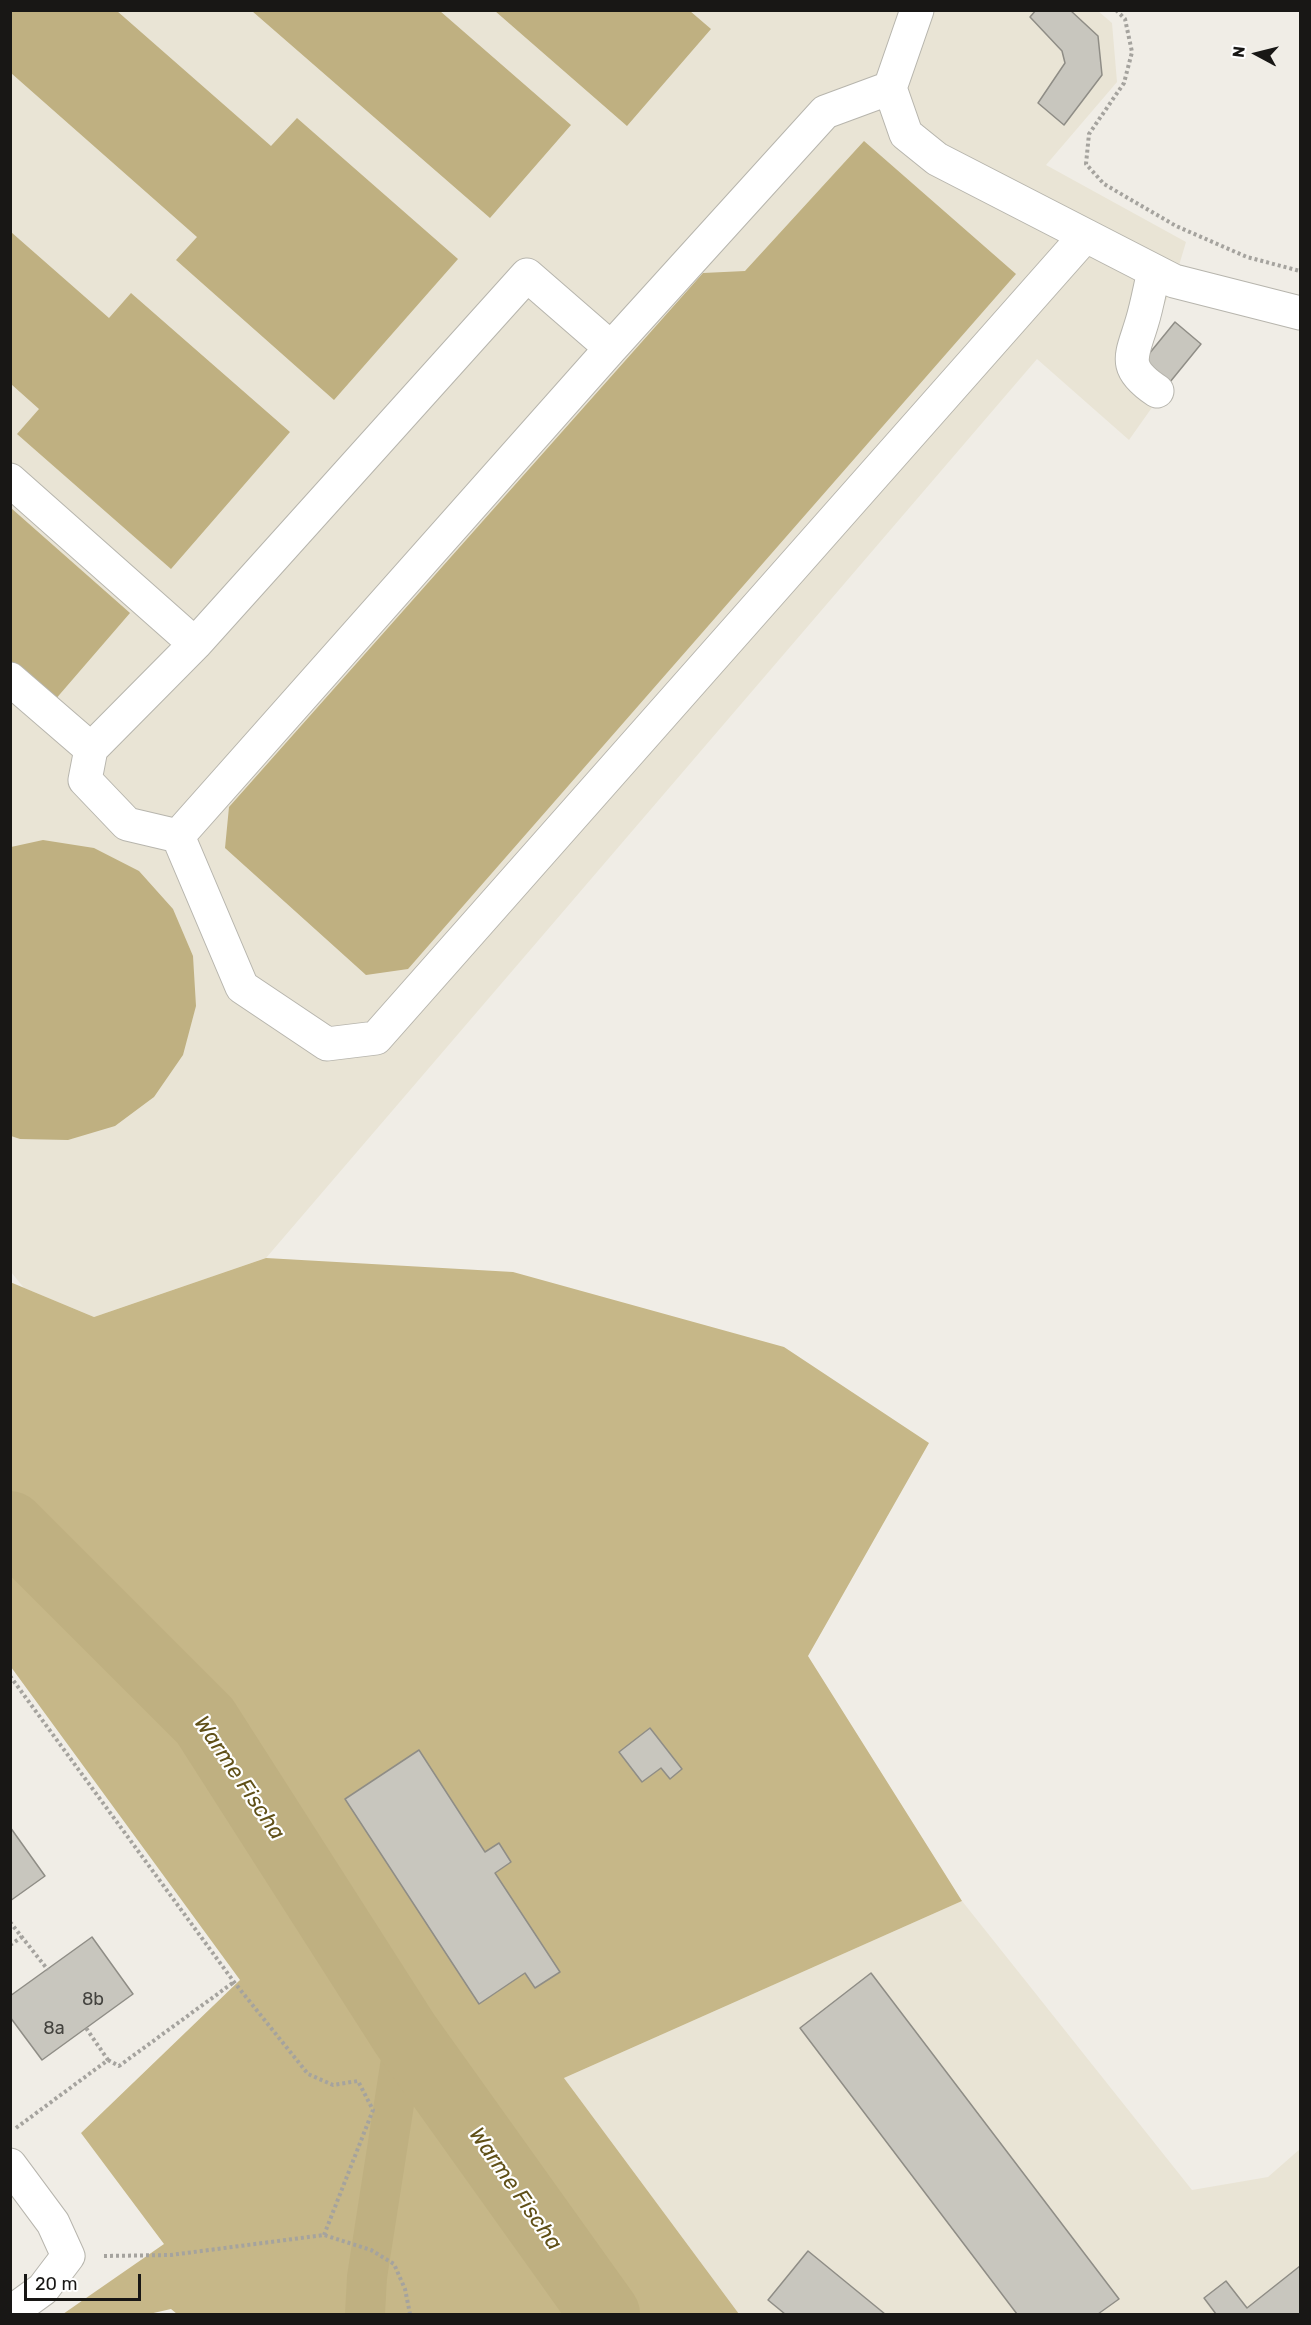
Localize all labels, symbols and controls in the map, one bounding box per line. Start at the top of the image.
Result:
north arrow [1227,24,1287,84]
text: N [1229,45,1249,59]
water label: Warme Fischa [188,1711,290,1845]
house number: 8b [82,1989,104,2011]
house number: 8a [43,2018,65,2040]
water label: Warme Fischa [463,2123,567,2255]
scale bar [27,2262,144,2300]
text: 20 m [35,2273,77,2295]

